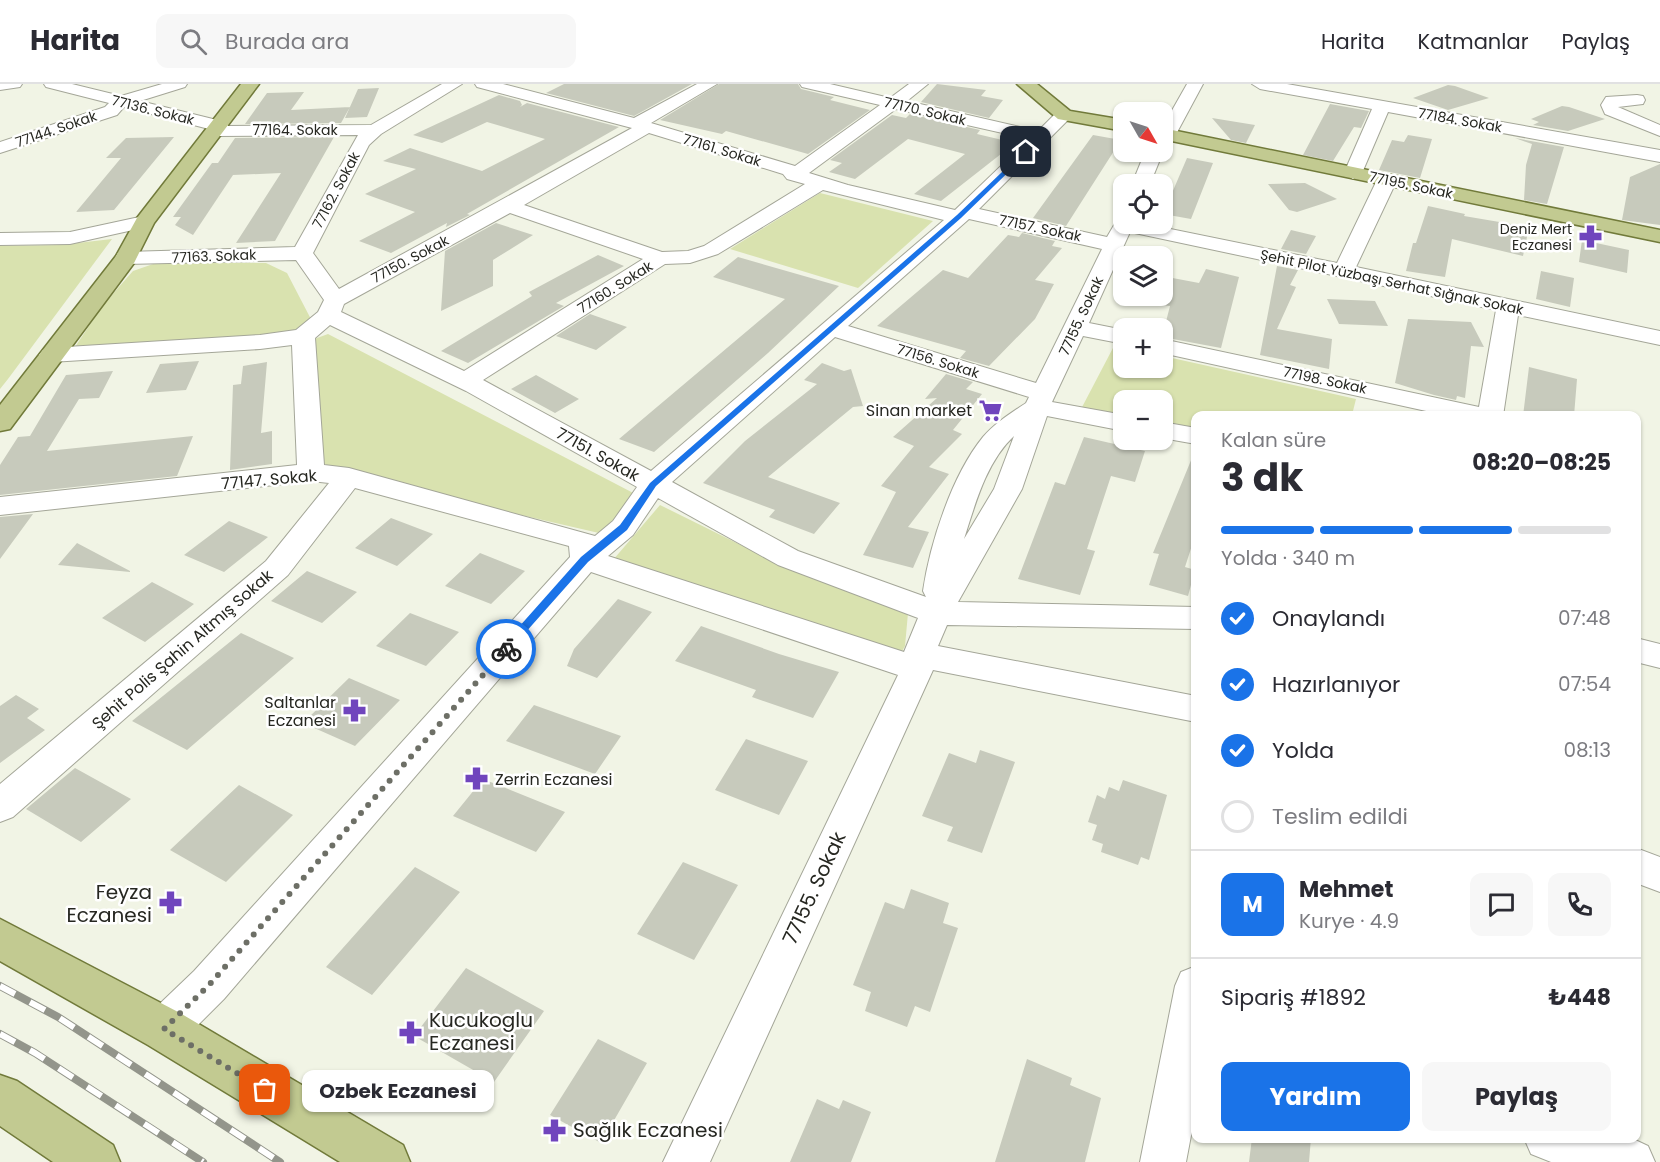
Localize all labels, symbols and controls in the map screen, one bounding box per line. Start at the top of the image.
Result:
search box [156,14,576,68]
text: Harita [30,21,120,60]
icon: search [177,25,210,58]
text: Burada ara [225,26,349,57]
text: Harita [1321,27,1385,56]
text: Katmanlar [1418,27,1528,56]
text: Paylaş [1561,27,1630,56]
street label: 77136. Sokak [110,90,197,130]
street label: 77170. Sokak [882,92,969,130]
north arrow [1113,102,1173,162]
map controls [1113,102,1173,450]
street label: 77184. Sokak [1416,103,1504,137]
street label: 77144. Sokak [13,105,100,152]
street label: 77164. Sokak [252,120,338,140]
pin [1000,126,1051,177]
street label: 77161. Sokak [680,129,764,172]
icon: home [1009,135,1042,168]
street label: 77162. Sokak [307,147,365,232]
street label: 77195. Sokak [1367,166,1455,204]
button: locate [1113,174,1173,234]
street label: 77157. Sokak [997,209,1084,247]
place label: Deniz Mert Eczanesi [1500,219,1572,255]
pharmacy icon: Deniz Mert Eczanesi [1577,224,1603,250]
street label: 77150. Sokak [368,230,453,288]
street label: Şehit Pilot Yüzbaşı Serhat Sığnak Sokak [1258,244,1526,320]
street label: 77163. Sokak [171,245,257,267]
button: layers [1113,246,1173,306]
street label: 77160. Sokak [574,256,657,318]
street label: 77155. Sokak [1054,272,1108,359]
button: + [1113,318,1173,378]
street label: 77156. Sokak [894,339,982,383]
street label: 77198. Sokak [1281,361,1369,399]
button: − [1113,390,1173,450]
supermarket icon: Sinan market [977,397,1003,423]
place label: Sinan market [866,399,972,422]
street label: 77151. Sokak [552,422,644,487]
text: Kalan süre [1221,426,1326,454]
text: 08:20–08:25 [1472,447,1611,478]
text: 3 dk [1221,450,1303,505]
street label: 77147. Sokak [220,464,319,495]
text: Yolda · 340 m [1221,544,1355,572]
street label: Şehit Polis Şahin Altmış Sokak [87,564,278,734]
icon: check [1221,602,1254,635]
text: Onaylandı [1272,603,1385,634]
text: 07:48 [1558,604,1611,632]
courier [476,619,536,679]
icon: bike [490,633,523,666]
icon: check [1221,668,1254,701]
text: Hazırlanıyor [1272,669,1400,700]
text: 07:54 [1558,670,1611,698]
place label: Saltanlar Eczanesi [264,691,336,732]
pharmacy icon: Saltanlar Eczanesi [341,698,367,724]
icon: check [1221,734,1254,767]
text: Yolda [1272,735,1334,766]
text: 08:13 [1563,736,1611,764]
pharmacy icon: Zerrin Eczanesi [464,766,490,792]
place label: Zerrin Eczanesi [495,768,612,791]
text: Teslim edildi [1272,801,1408,832]
street label: 77155. Sokak [776,826,853,949]
button: chat [1470,873,1533,936]
button: phone [1548,873,1611,936]
text: Mehmet [1299,874,1393,905]
place label: Feyza Eczanesi [66,878,152,929]
text: M [1242,889,1263,920]
pharmacy icon: Feyza Eczanesi [157,890,183,916]
text: Kurye · 4.9 [1299,907,1399,935]
text: Sipariş #1892 [1221,982,1366,1013]
text: ₺448 [1549,982,1611,1013]
place label: Kucukoglu Eczanesi [429,1006,533,1057]
pharmacy icon: Kucukoglu Eczanesi [398,1019,424,1045]
button: Yardım [1221,1062,1410,1131]
button: Paylaş [1422,1062,1611,1131]
pin [239,1064,290,1115]
callout: Ozbek Eczanesi [301,1069,493,1111]
icon: bag [248,1073,281,1106]
text: Ozbek Eczanesi [319,1077,477,1105]
place label: Sağlık Eczanesi [573,1116,723,1144]
pharmacy icon: Sağlık Eczanesi [542,1117,568,1143]

